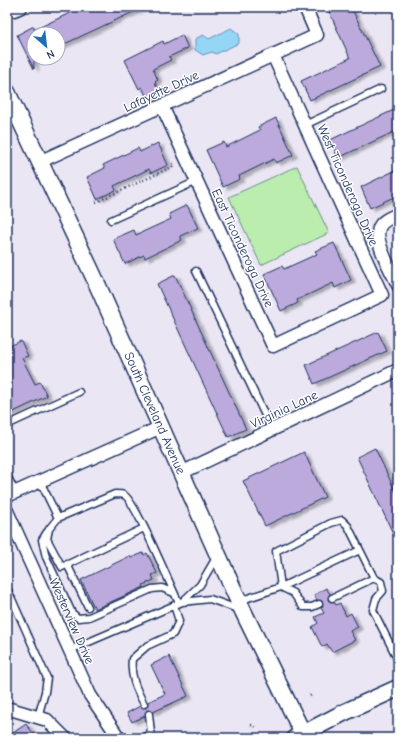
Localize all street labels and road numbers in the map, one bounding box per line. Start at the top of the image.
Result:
street label: Lafayette Drive [121,67,201,115]
street label: West Ticonderoga Drive [314,122,382,249]
street label: East Ticonderoga Drive [209,186,277,310]
street label: South Cleveland Avenue [121,350,189,477]
street label: Virginia Lane [248,387,320,431]
street label: Westerview Drive [46,576,98,667]

